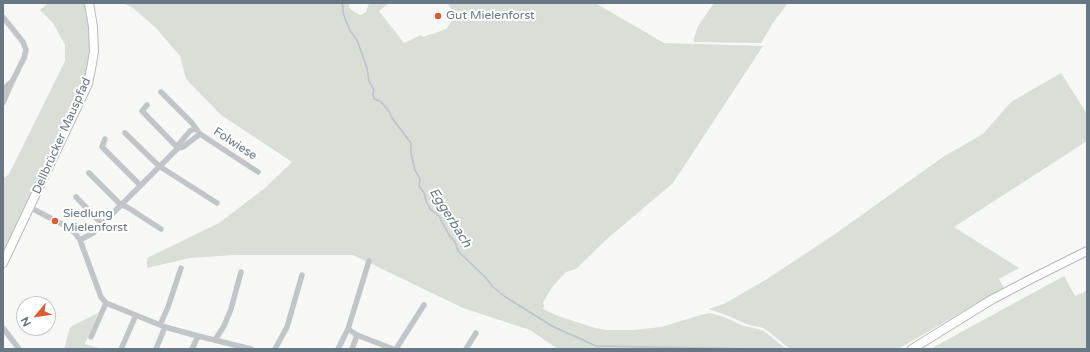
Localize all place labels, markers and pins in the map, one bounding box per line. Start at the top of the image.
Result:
place label: Gut Mielenforst [446,9,535,23]
marker: Gut Mielenforst [433,11,443,21]
place label: Siedlung Mielenforst [63,207,128,235]
marker: Siedlung Mielenforst [50,216,60,226]

